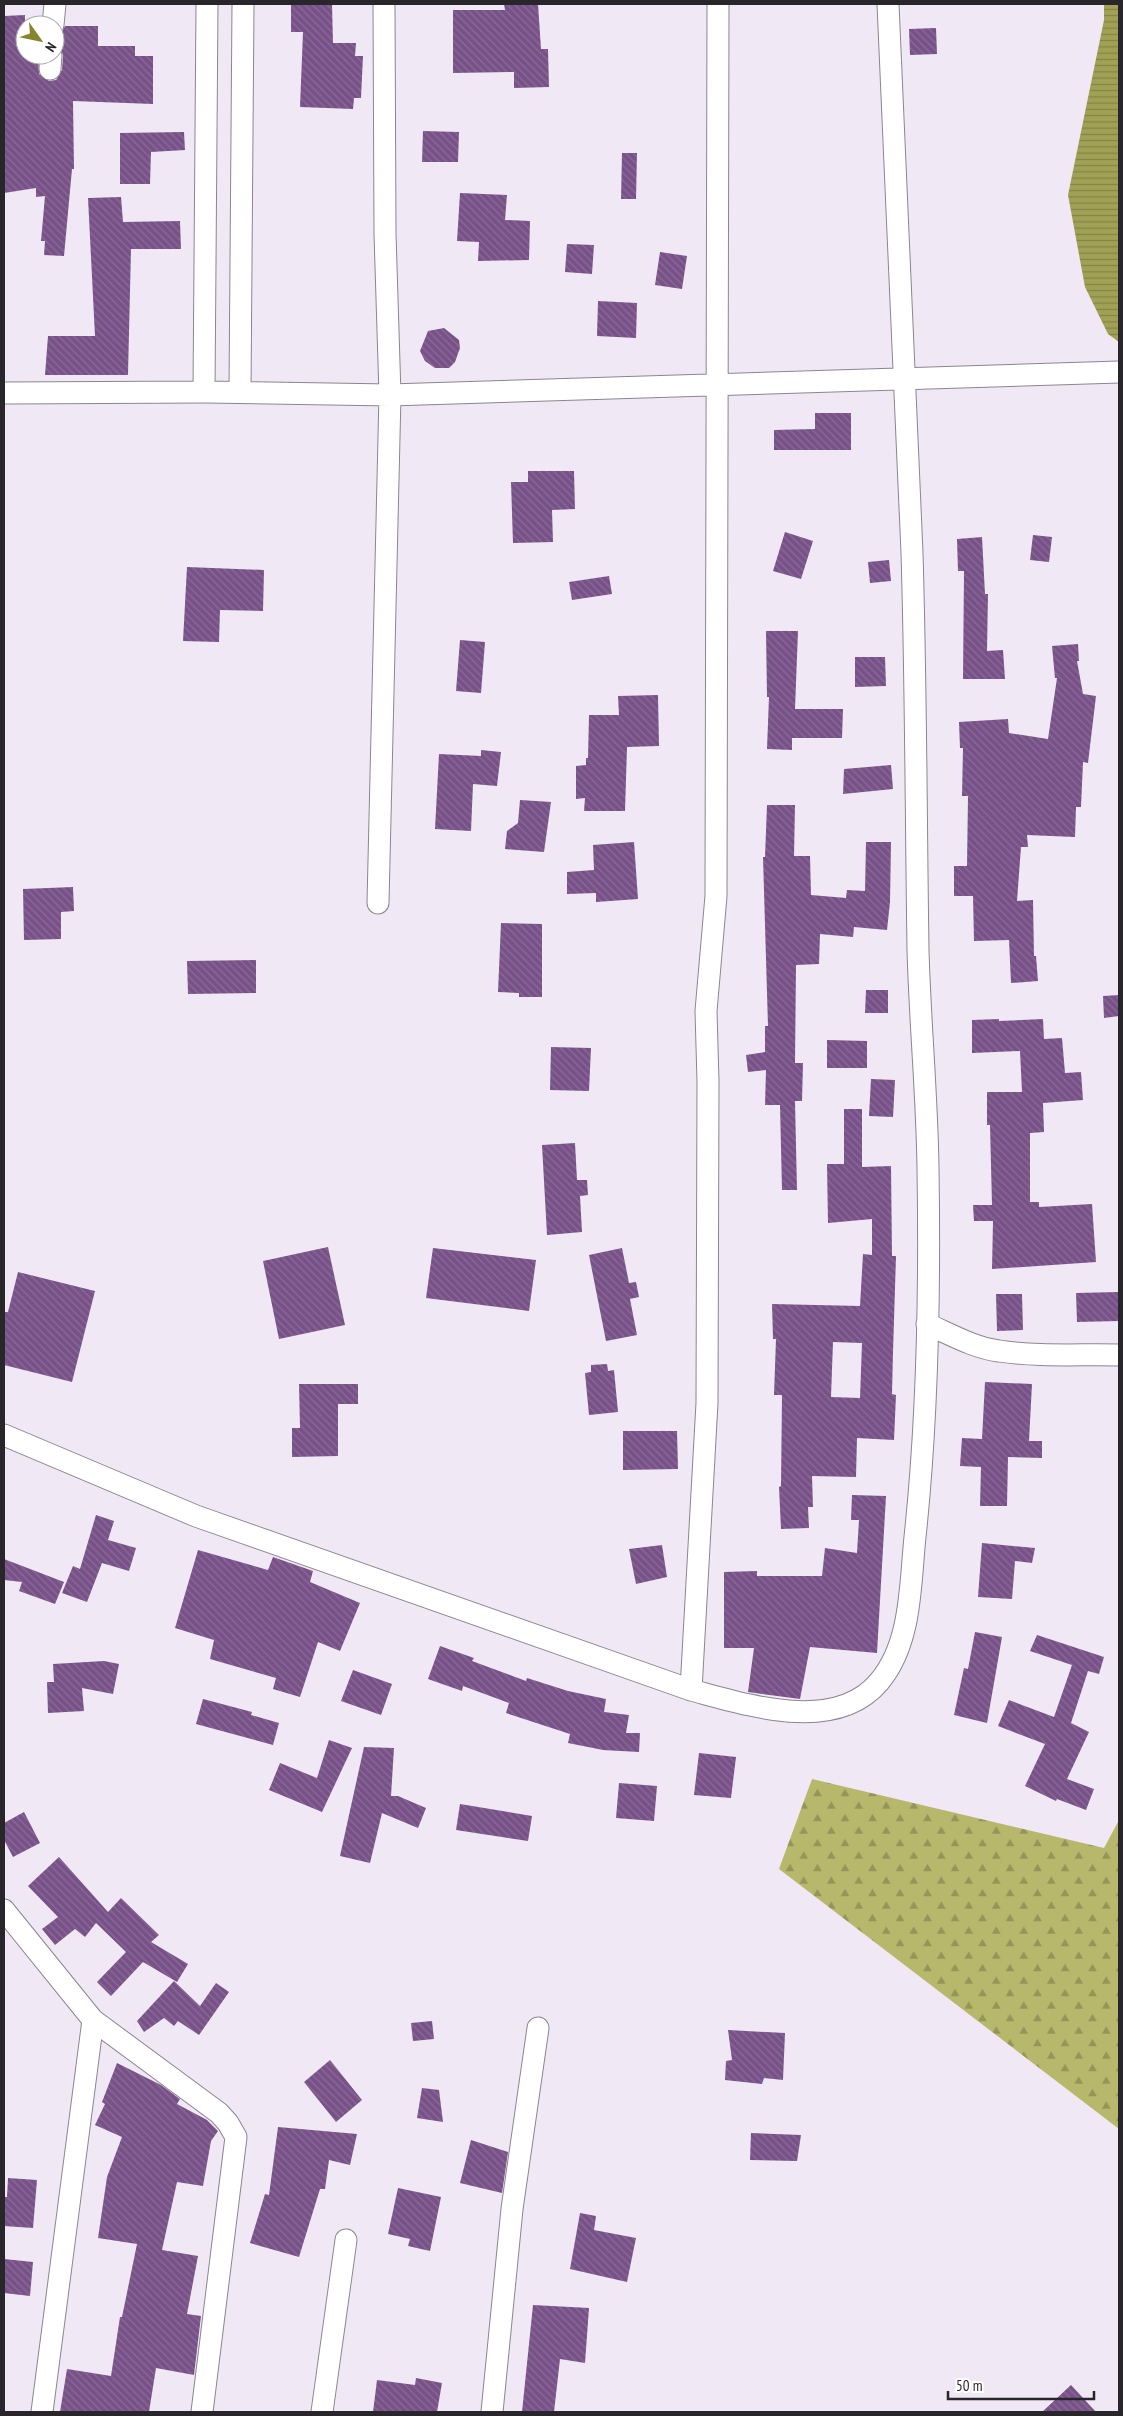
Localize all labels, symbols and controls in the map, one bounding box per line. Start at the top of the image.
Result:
north arrow [15,15,65,65]
text: N [41,39,61,55]
scale bar [948,2368,1094,2400]
text: 50 m [956,2376,982,2395]

